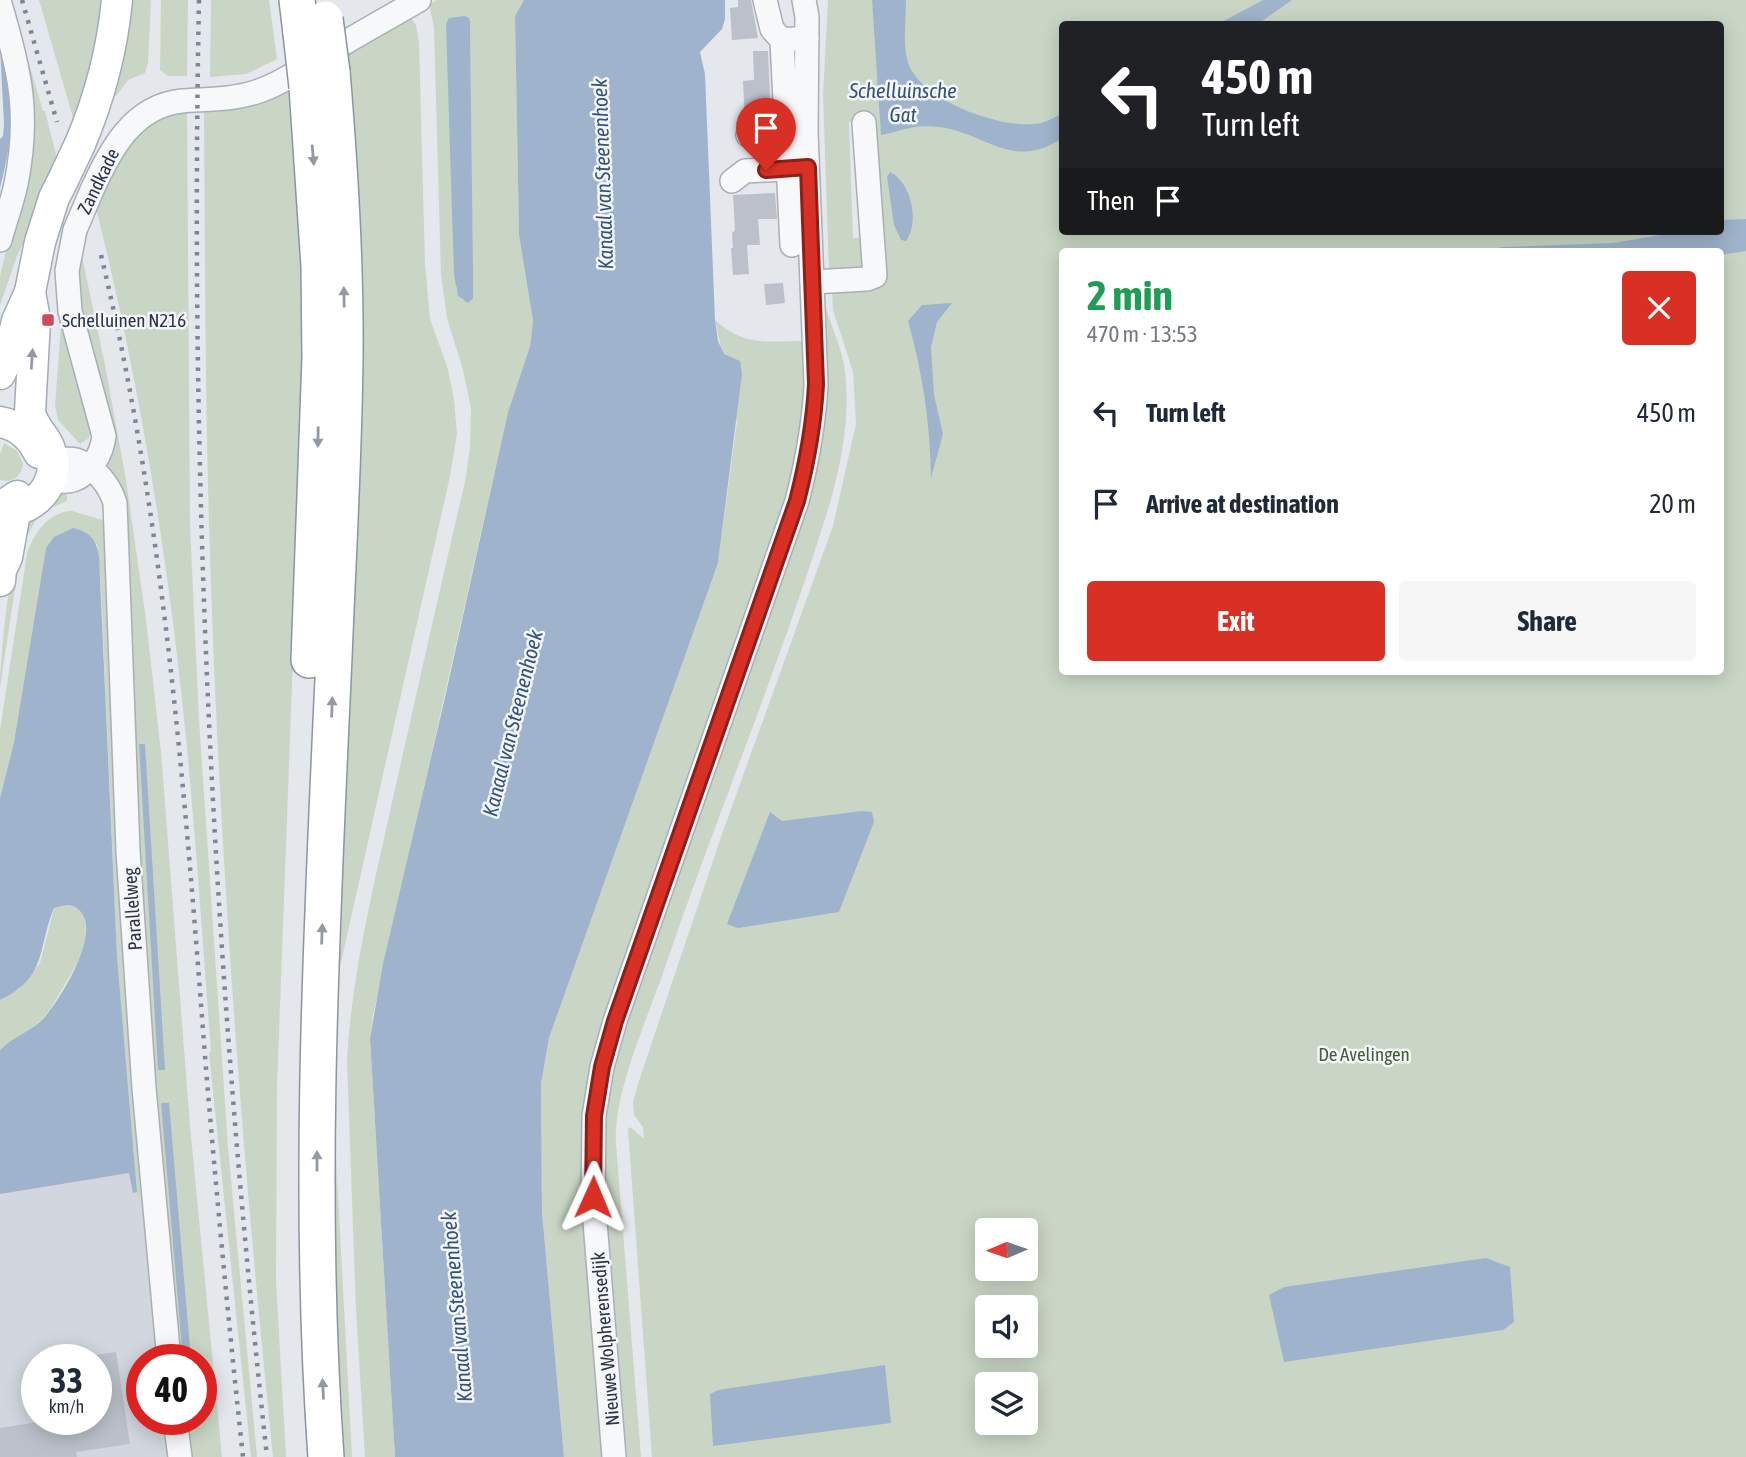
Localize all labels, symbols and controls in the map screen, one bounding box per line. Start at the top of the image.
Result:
text: 450 m [1202,48,1313,104]
icon: left [1087,49,1178,140]
water label: Kanaal van Steenenhoek [587,77,617,270]
water label: Schelluinsche Gat [848,78,957,126]
pin [736,98,796,170]
text: Turn left [1202,106,1300,143]
icon: arrive [747,109,785,147]
one-way arrow [308,144,319,166]
street label: Zandkade [73,145,123,217]
icon: arrive [1149,182,1187,220]
text: Then [1087,186,1135,216]
text: 2 min [1087,271,1173,319]
button: close [1622,271,1696,345]
one-way arrow [339,286,350,308]
place label: Schelluinen N216 [62,309,186,331]
marker: Schelluinen N216 [40,312,56,328]
text: 470 m · 13:53 [1087,321,1198,347]
one-way arrow [27,348,38,370]
icon: left [1087,394,1125,432]
text: Turn left [1146,398,1226,428]
text: 450 m [1637,398,1696,428]
one-way arrow [312,426,324,448]
icon: arrive [1087,485,1125,523]
text: Arrive at destination [1146,489,1339,519]
text: 20 m [1649,489,1696,519]
button: Exit [1087,581,1385,661]
button: Share [1399,581,1696,661]
water label: Kanaal van Steenenhoek [477,627,547,819]
one-way arrow [326,696,337,718]
street label: Parallelweg [118,866,146,951]
one-way arrow [316,923,327,945]
park label: De Avelingen [1318,1043,1410,1065]
one-way arrow [311,1150,323,1172]
position arrow [556,1160,630,1234]
water label: Kanaal van Steenenhoek [436,1210,476,1403]
north arrow [975,1218,1038,1281]
map controls [975,1218,1038,1435]
street label: Nieuwe Wolpherensedijk [586,1250,624,1427]
button: sound [975,1295,1038,1358]
speed limit sign: 40 [126,1344,217,1435]
text: 33 [50,1360,83,1400]
button: layers [975,1372,1038,1435]
one-way arrow [317,1378,328,1400]
text: km/h [49,1396,84,1417]

